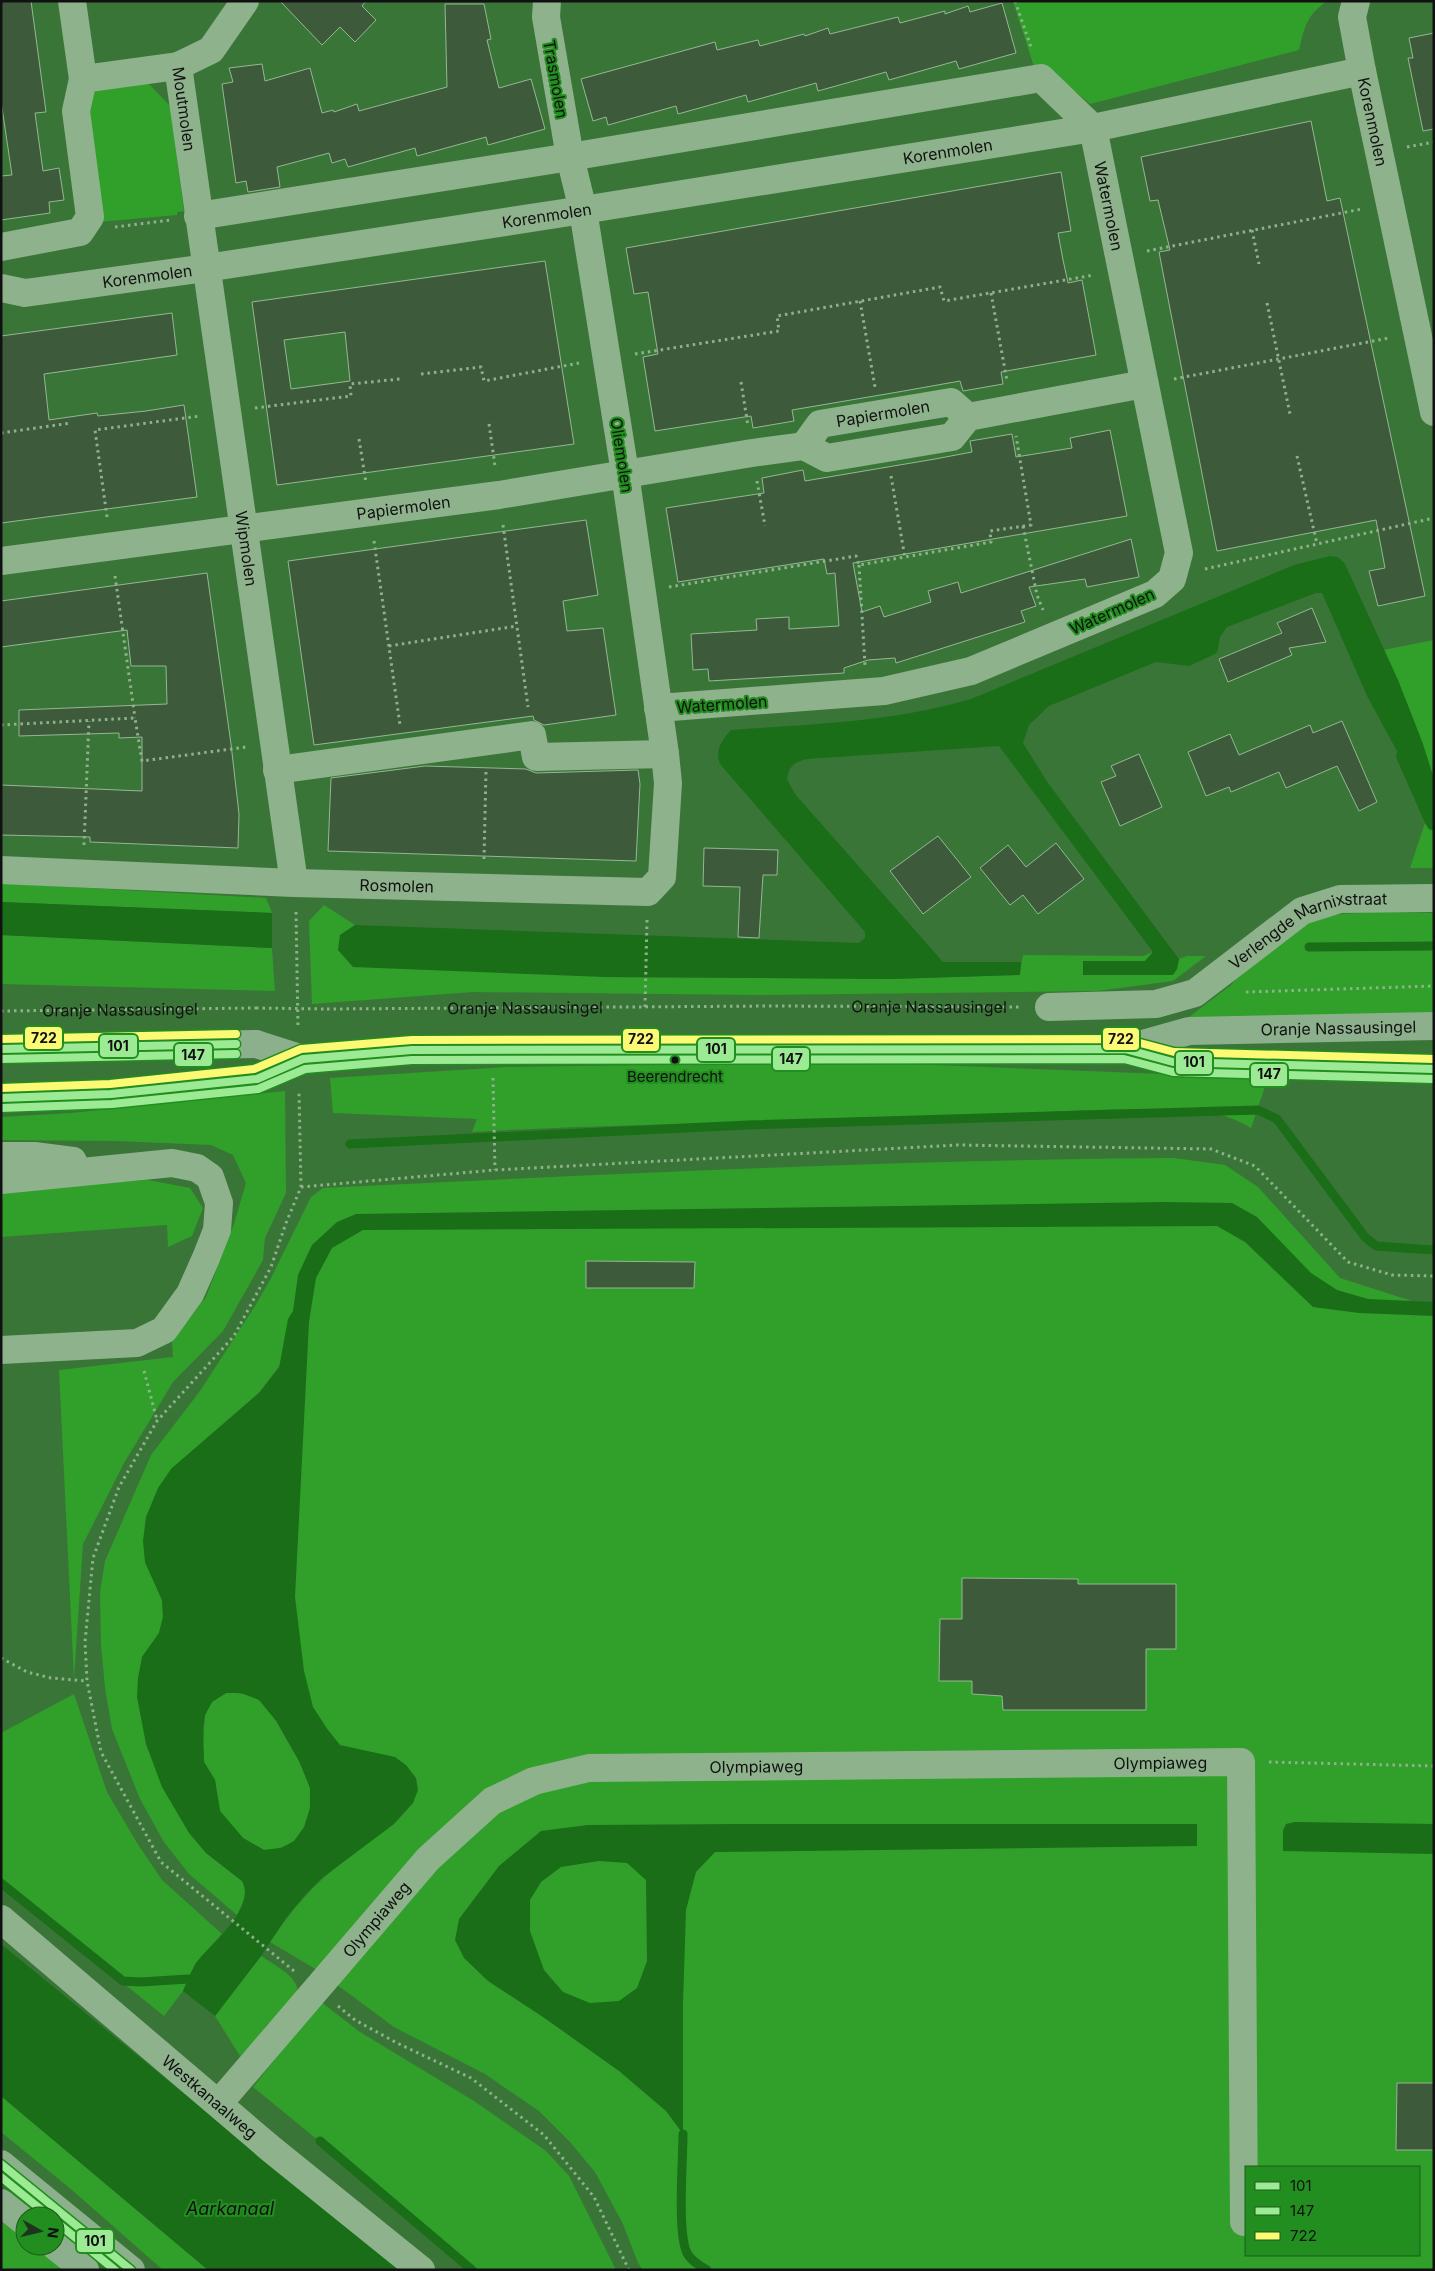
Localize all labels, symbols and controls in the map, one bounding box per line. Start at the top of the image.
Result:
street label: Trasmolen [539,38,573,120]
street label: Moutmolen [168,65,200,152]
street label: Korenmolen [1354,75,1392,168]
street label: Korenmolen [901,134,994,168]
street label: Watermolen [1090,160,1128,253]
street label: Korenmolen [500,199,593,232]
street label: Korenmolen [101,260,194,292]
street label: Papiermolen [835,396,931,431]
street label: Oliemolen [606,416,638,494]
street label: Papiermolen [355,492,452,524]
street label: Wipmolen [231,510,262,587]
street label: Watermolen [1066,583,1158,639]
street label: Watermolen [676,691,768,717]
street label: Rosmolen [359,875,434,897]
street label: Verlengde Marnixstraat [1225,888,1387,973]
street label: Oranje Nassausingel [851,996,1007,1017]
street label: Oranje Nassausingel [447,997,603,1018]
street label: Oranje Nassausingel [42,999,198,1021]
street label: Oranje Nassausingel [1260,1016,1416,1040]
line badge: 722 [24,1026,63,1050]
line badge: 722 [1102,1027,1140,1051]
line badge: 722 [622,1028,660,1052]
text: 722 [31,1029,57,1046]
text: 722 [628,1030,654,1047]
text: 722 [1108,1030,1134,1047]
line badge: 101 [99,1034,138,1058]
text: 101 [107,1037,129,1054]
line badge: 101 [697,1038,735,1062]
text: 101 [705,1040,727,1057]
line badge: 147 [174,1043,213,1067]
text: 147 [181,1046,205,1063]
line badge: 147 [772,1047,810,1071]
text: 147 [779,1050,803,1067]
line badge: 101 [1175,1051,1213,1075]
text: 101 [1183,1053,1205,1070]
marker: Beerendrecht [670,1055,680,1065]
line badge: 147 [1250,1063,1288,1087]
text: 147 [1257,1065,1281,1082]
place label: Beerendrecht [627,1067,723,1086]
street label: Olympiaweg [1113,1752,1207,1773]
street label: Olympiaweg [709,1756,803,1777]
street label: Olympiaweg [338,1877,415,1961]
street label: Westkanaalweg [158,2050,261,2143]
legend [1245,2166,1420,2256]
text: 101 [1290,2176,1312,2195]
water label: Aarkanaal [185,2198,275,2219]
text: 147 [1290,2201,1314,2220]
north arrow [15,2206,65,2256]
text: N [44,2226,63,2239]
text: 722 [1290,2226,1317,2245]
line badge: 101 [76,2229,114,2253]
text: 101 [84,2232,106,2249]

